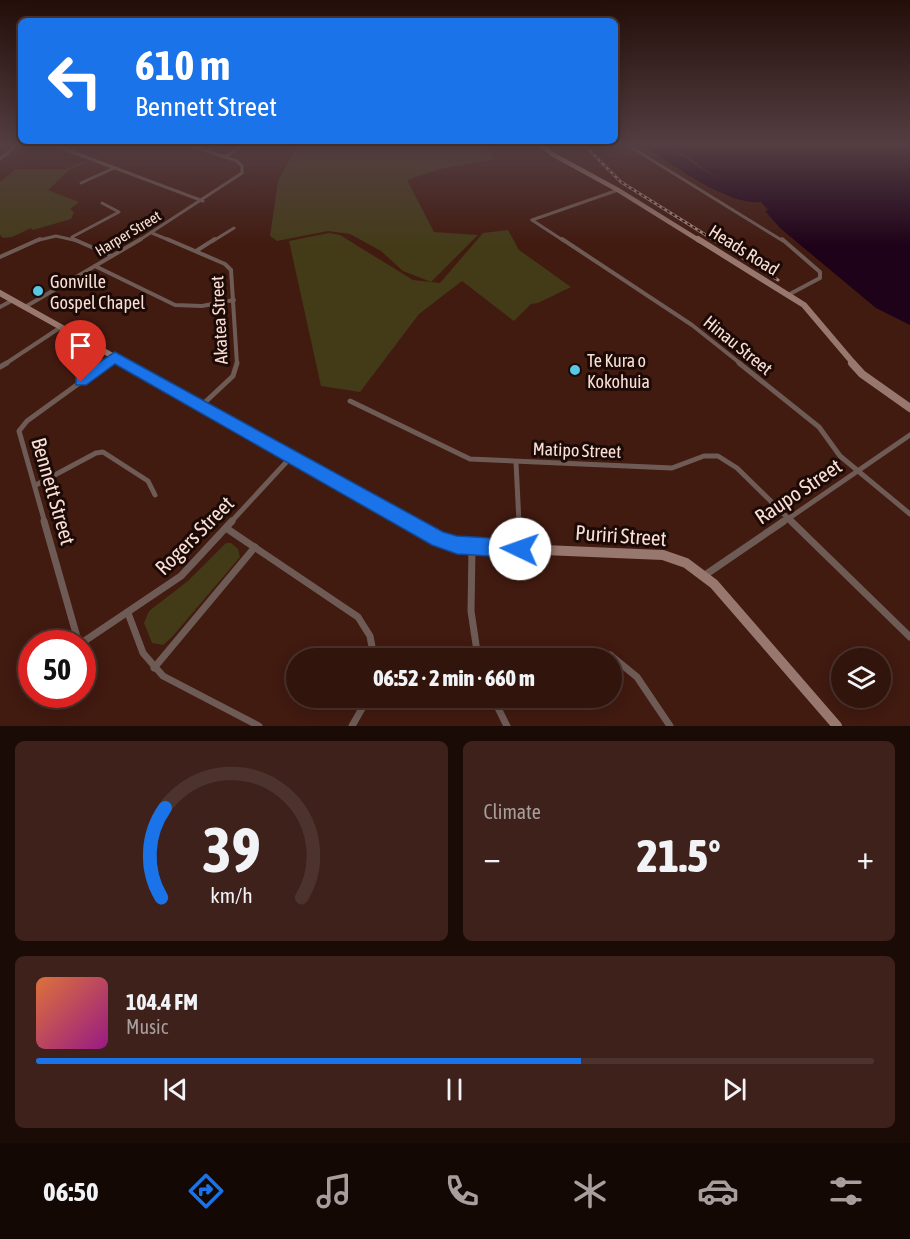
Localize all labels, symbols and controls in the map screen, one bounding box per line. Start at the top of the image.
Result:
text: 610 m [135,41,230,89]
icon: left [36,42,114,120]
text: Bennett Street [135,91,277,122]
street label: Harper Street [92,207,164,259]
street label: Heads Road [705,220,783,280]
place label: Gonville Gospel Chapel [50,271,145,313]
street label: Akatea Street [206,275,232,365]
marker: Gonville Gospel Chapel [31,284,45,298]
street label: Hinau Street [699,311,777,379]
pin [55,320,106,382]
icon: arrive [64,329,97,362]
place label: Te Kura o Kokohuia [587,350,650,392]
marker: Te Kura o Kokohuia [568,363,582,377]
street label: Bennett Street [27,435,81,547]
street label: Matipo Street [532,438,622,462]
street label: Raupo Street [750,453,846,529]
street label: Rogers Street [150,491,238,579]
position arrow [488,517,552,581]
street label: Puriri Street [575,520,667,550]
speed limit sign: 50 [18,630,96,708]
map controls [831,648,891,708]
button: layers [831,648,891,708]
text: 06:52 · 2 min · 660 m [373,665,535,691]
text: Climate [484,800,541,823]
text: 39 [202,814,261,885]
text: 21.5° [637,830,721,882]
text: − [484,838,501,876]
text: + [857,838,874,876]
text: km/h [210,883,253,908]
text: 104.4 FM [126,989,198,1015]
text: Music [126,1015,168,1038]
icon: previous [159,1073,192,1106]
icon: pause [438,1073,471,1106]
icon: next [718,1073,751,1106]
icon: directions [185,1170,227,1212]
icon: music [313,1170,355,1212]
icon: phone [441,1170,483,1212]
icon: climate [569,1170,611,1212]
icon: car [697,1170,739,1212]
icon: filters [825,1170,867,1212]
text: 06:50 [43,1176,99,1207]

